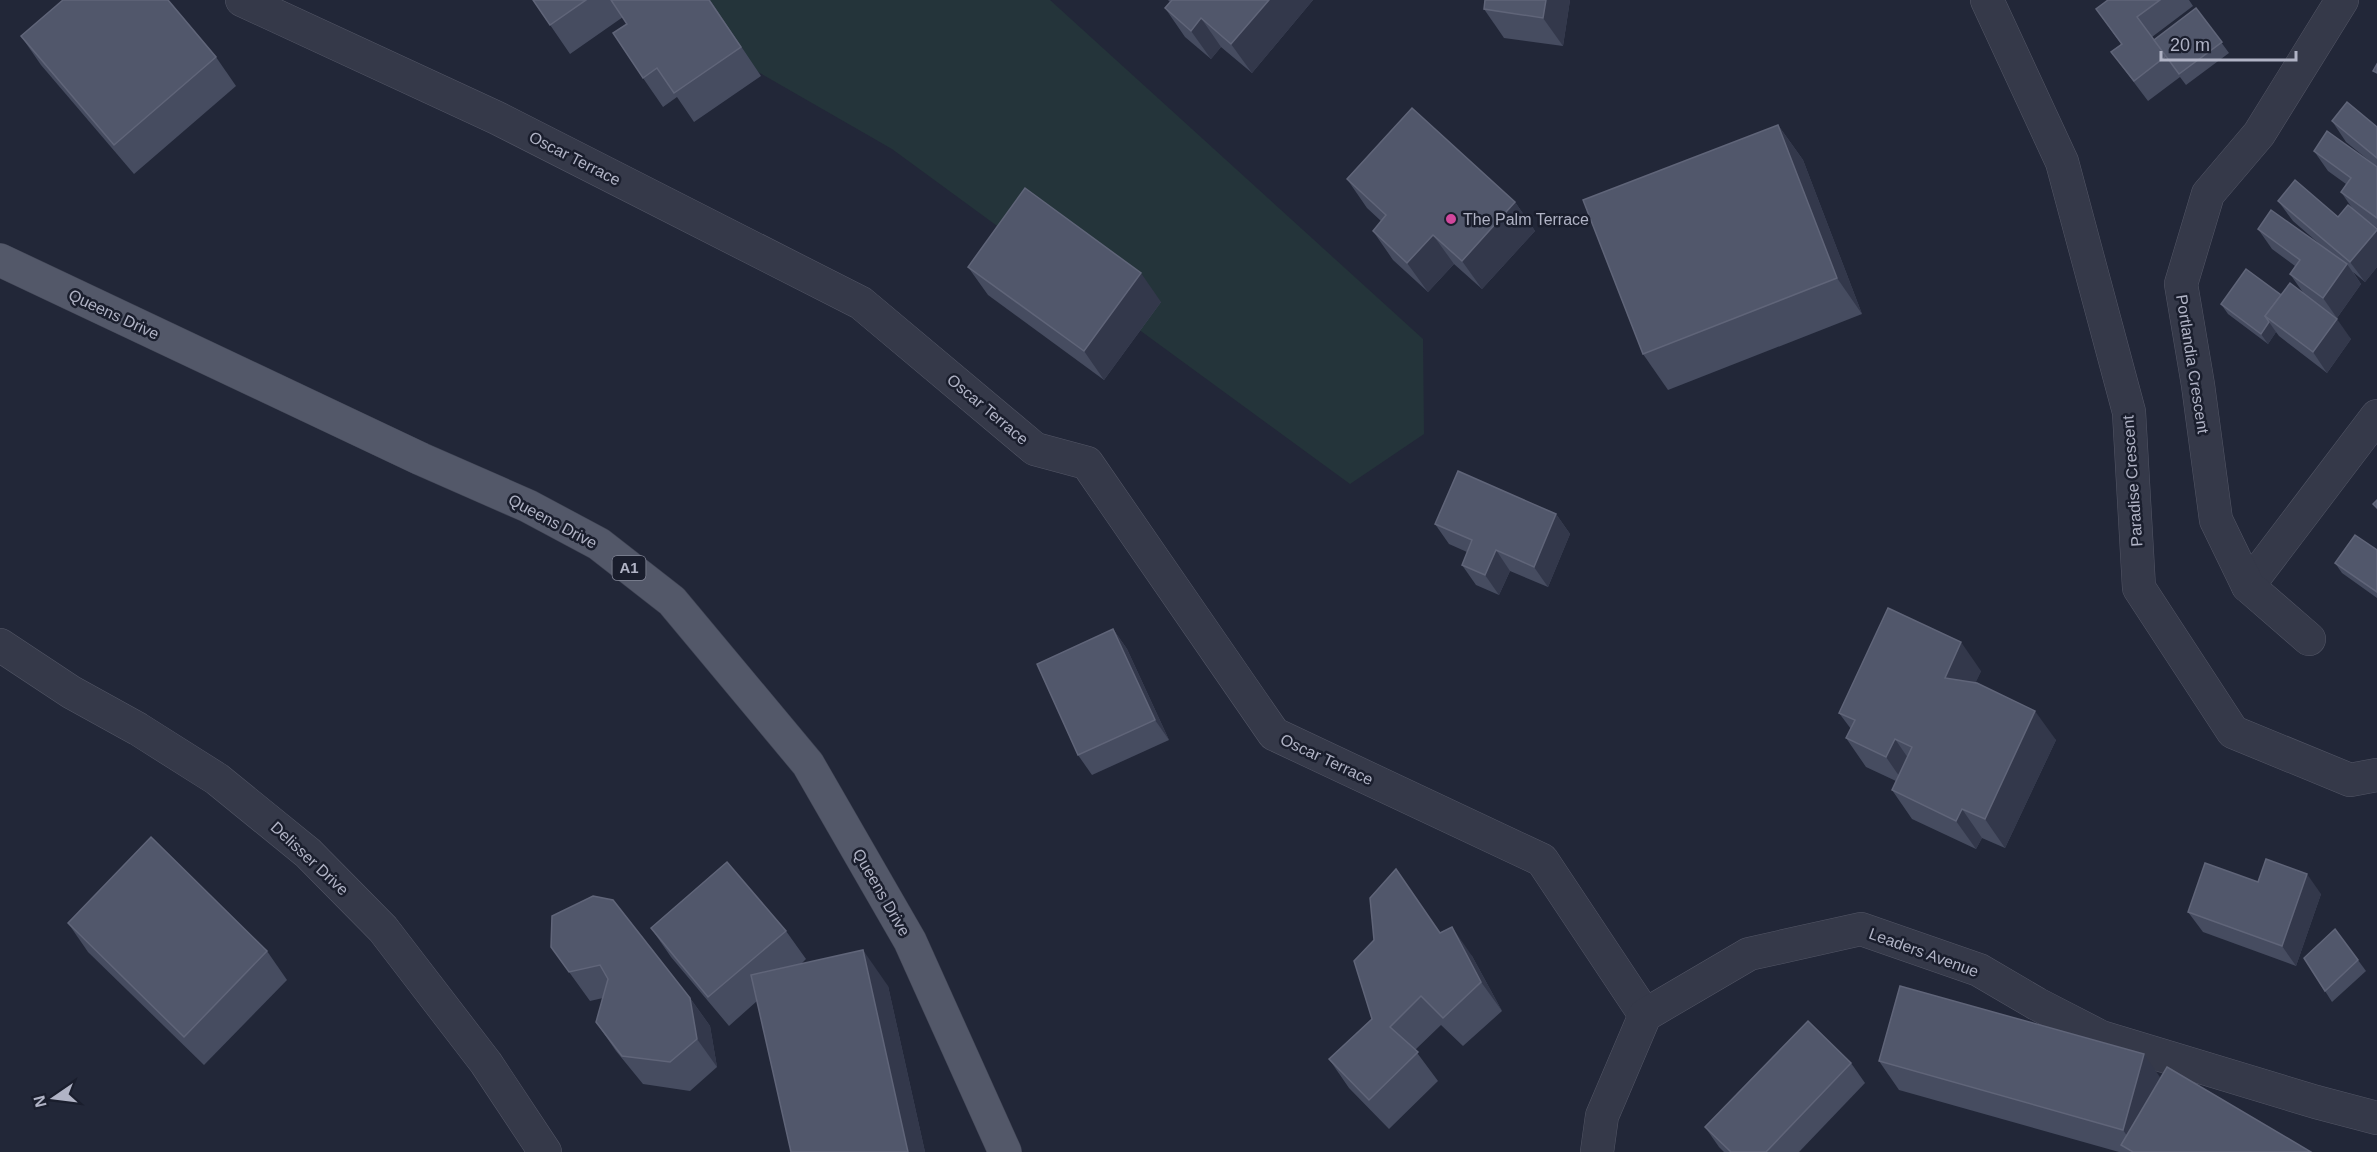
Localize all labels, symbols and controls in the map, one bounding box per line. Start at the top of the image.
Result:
scale bar [2161,24,2296,62]
text: 20 m [2170,35,2210,55]
street label: Oscar Terrace [526,128,623,189]
place label: The Palm Terrace [1463,211,1589,228]
marker: The Palm Terrace [1444,212,1458,226]
street label: Queens Drive [66,286,162,343]
street label: Portlandia Crescent [2173,293,2212,435]
street label: Oscar Terrace [944,371,1032,448]
street label: Paradise Crescent [2119,414,2146,547]
street label: Queens Drive [506,491,600,552]
road number: A1 [612,556,646,580]
street label: Oscar Terrace [1278,731,1376,788]
street label: Delisser Drive [267,818,352,899]
street label: Queens Drive [850,846,913,939]
street label: Leaders Avenue [1867,925,1981,980]
north arrow [24,1068,84,1128]
text: N [30,1094,50,1109]

